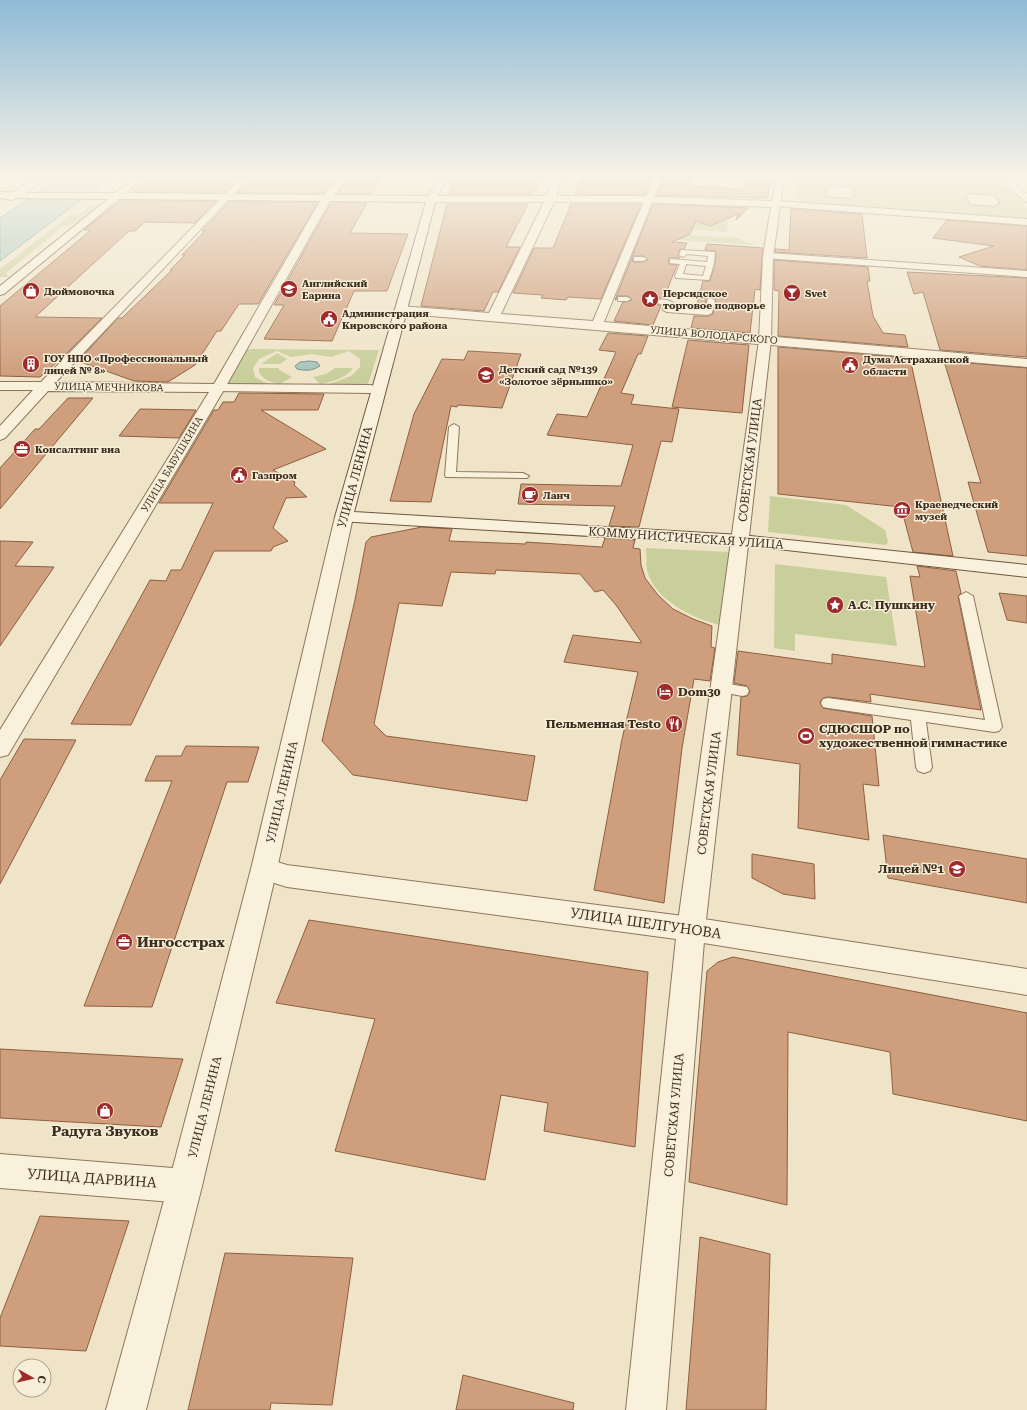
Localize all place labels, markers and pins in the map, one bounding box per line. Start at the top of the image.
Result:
place label: Английский Еарина [302,278,367,301]
school or university icon: Английский Еарина [279,279,299,299]
shop icon: Дюймовочка [21,281,41,301]
bar icon: Svet [782,283,802,303]
place label: Дюймовочка [44,286,114,297]
place label: Персидское торговое подворье [663,288,765,311]
place label: Svet [805,288,827,299]
place icon: Персидское торговое подворье [640,289,660,309]
place label: Администрация Кировского района [342,308,448,331]
public building icon: Администрация Кировского района [319,309,339,329]
place label: ГОУ НПО «Профессиональный лицей № 8» [44,353,208,376]
building icon: ГОУ НПО «Профессиональный лицей № 8» [21,354,41,374]
place label: Дума Астраханской области [863,354,969,377]
public building icon: Дума Астраханской области [840,355,860,375]
place label: Детский сад №139 «Золотое зёрнышко» [499,364,613,387]
school or university icon: Детский сад №139 «Золотое зёрнышко» [476,365,496,385]
office icon: Консалтинг виа [12,439,32,459]
place label: Консалтинг виа [35,444,120,455]
public building icon: Газпром [229,465,249,485]
place label: Газпром [252,470,297,481]
cafe icon: Ланч [520,485,540,505]
place label: Ланч [543,490,570,501]
place label: Краеведческий музей [915,499,998,522]
museum icon: Краеведческий музей [892,500,912,520]
place icon: А.С. Пушкину [825,595,845,615]
place label: А.С. Пушкину [848,598,936,612]
hotel icon: Dom30 [655,682,675,702]
place label: Dom30 [678,685,721,699]
restaurant icon: Пельменная Testo [664,714,684,734]
place label: Пельменная Testo [546,717,661,731]
place label: СДЮСШОР по художественной гимнастике [819,722,1007,750]
sports icon: СДЮСШОР по художественной гимнастике [796,726,816,746]
school or university icon: Лицей №1 [947,859,967,879]
place label: Лицей №1 [878,862,944,876]
office icon: Ингосстрах [114,932,134,952]
place label: Ингосстрах [137,934,226,950]
shop icon: Радуга Звуков [95,1101,115,1121]
place label: Радуга Звуков [52,1123,159,1139]

